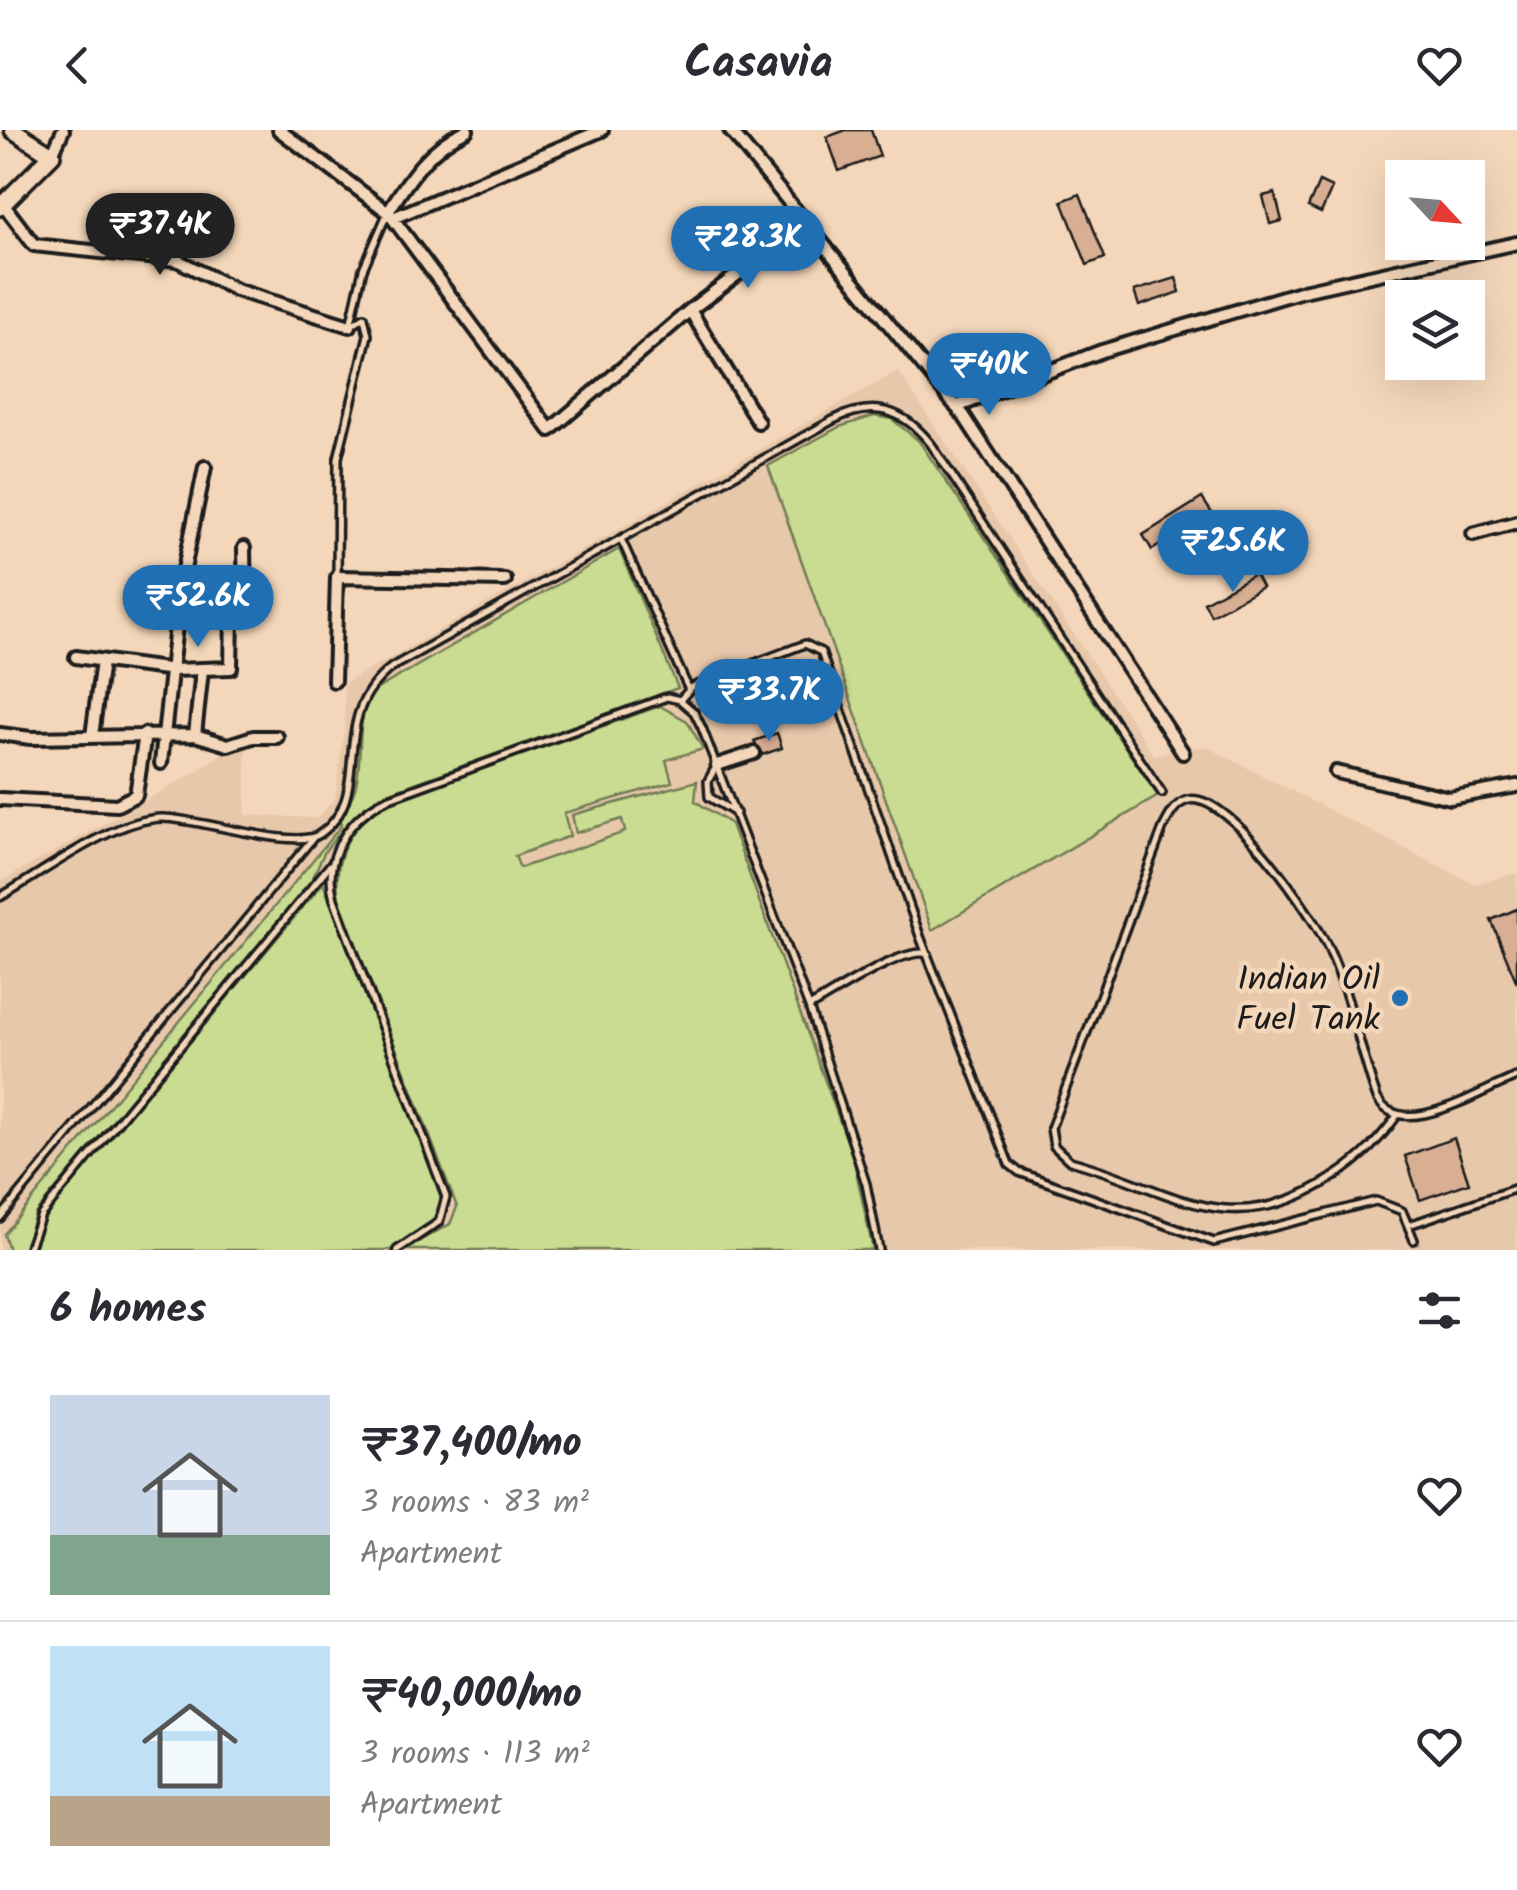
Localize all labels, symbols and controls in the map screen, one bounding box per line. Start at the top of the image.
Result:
text: Casavia [684,29,833,101]
icon: back [50,38,105,93]
icon: heart [1412,38,1467,93]
north arrow [1385,160,1485,260]
map controls [1385,160,1485,380]
pin: ₹37.4K [79,193,241,278]
text: ₹37.4K [108,200,212,251]
pin: ₹28.3K [667,206,829,291]
text: ₹28.3K [693,213,803,264]
button: layers [1385,280,1485,380]
pin: ₹40K [930,333,1048,418]
text: ₹40K [949,340,1029,391]
pin: ₹25.6K [1152,510,1314,595]
text: ₹25.6K [1180,517,1286,568]
pin: ₹52.6K [117,565,279,650]
text: ₹52.6K [145,572,251,623]
pin: ₹33.7K [688,659,850,744]
text: ₹33.7K [717,666,821,717]
place label: Indian Oil Fuel Tank [1236,953,1381,1049]
marker: Indian Oil Fuel Tank [1389,987,1411,1009]
text: 6 homes [50,1277,206,1344]
icon: filters [1412,1283,1467,1338]
text: ₹37,400/mo [360,1411,582,1478]
icon: home [130,1435,250,1555]
icon: heart [1412,1468,1467,1523]
text: 3 rooms · 83 m² [360,1478,589,1529]
text: Apartment [360,1529,502,1580]
text: ₹40,000/mo [360,1662,582,1729]
icon: home [130,1686,250,1806]
icon: heart [1412,1719,1467,1774]
text: 3 rooms · 113 m² [360,1729,590,1780]
text: Apartment [360,1780,502,1831]

